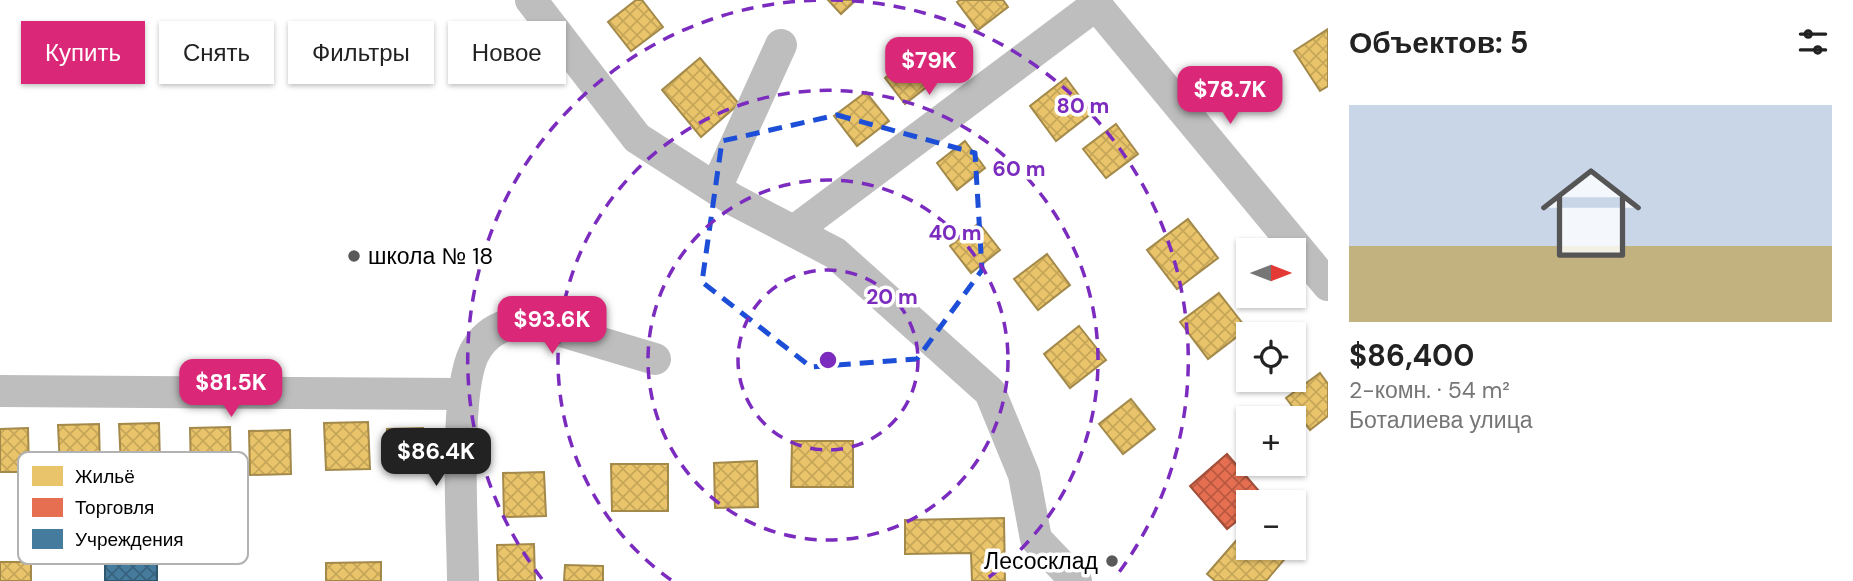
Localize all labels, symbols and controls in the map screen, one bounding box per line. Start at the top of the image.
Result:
chip: Купить [21,21,145,84]
chip: Снять [159,21,274,84]
chip: Фильтры [288,21,434,84]
chip: Новое [448,21,566,84]
text: Объектов: 5 [1349,23,1528,62]
icon: filters [1794,23,1832,61]
pin: $79K [888,38,970,97]
text: $79K [901,45,957,75]
pin: $78.7K [1173,66,1287,126]
text: $78.7K [1193,74,1267,104]
text: 80 m [1057,92,1109,120]
icon: home [1528,150,1654,276]
text: 60 m [993,155,1045,183]
text: 40 m [928,219,982,247]
north arrow [1236,238,1306,308]
map controls [1236,238,1306,560]
place label: школа № 18 [368,241,493,271]
marker: школа № 18 [346,248,362,264]
text: 20 m [866,283,918,311]
pin: $93.6K [495,296,609,356]
text: $93.6K [514,304,590,334]
button: locate [1236,322,1306,392]
text: $86,400 [1349,336,1474,375]
centre of rings [816,348,840,372]
pin: $81.5K [174,360,288,419]
text: $81.5K [195,367,267,397]
text: 2-комн. · 54 m² [1349,375,1510,405]
text: Боталиева улица [1349,405,1533,435]
button: + [1236,406,1306,476]
pin: $86.4K [379,428,493,488]
text: $86.4K [397,436,475,466]
legend [18,452,248,564]
text: Жильё [75,464,135,489]
button: − [1236,490,1306,560]
text: Торговля [75,495,154,520]
text: Учреждения [75,527,184,552]
place label: Лесосклад [984,546,1099,576]
marker: Лесосклад [1104,553,1120,569]

